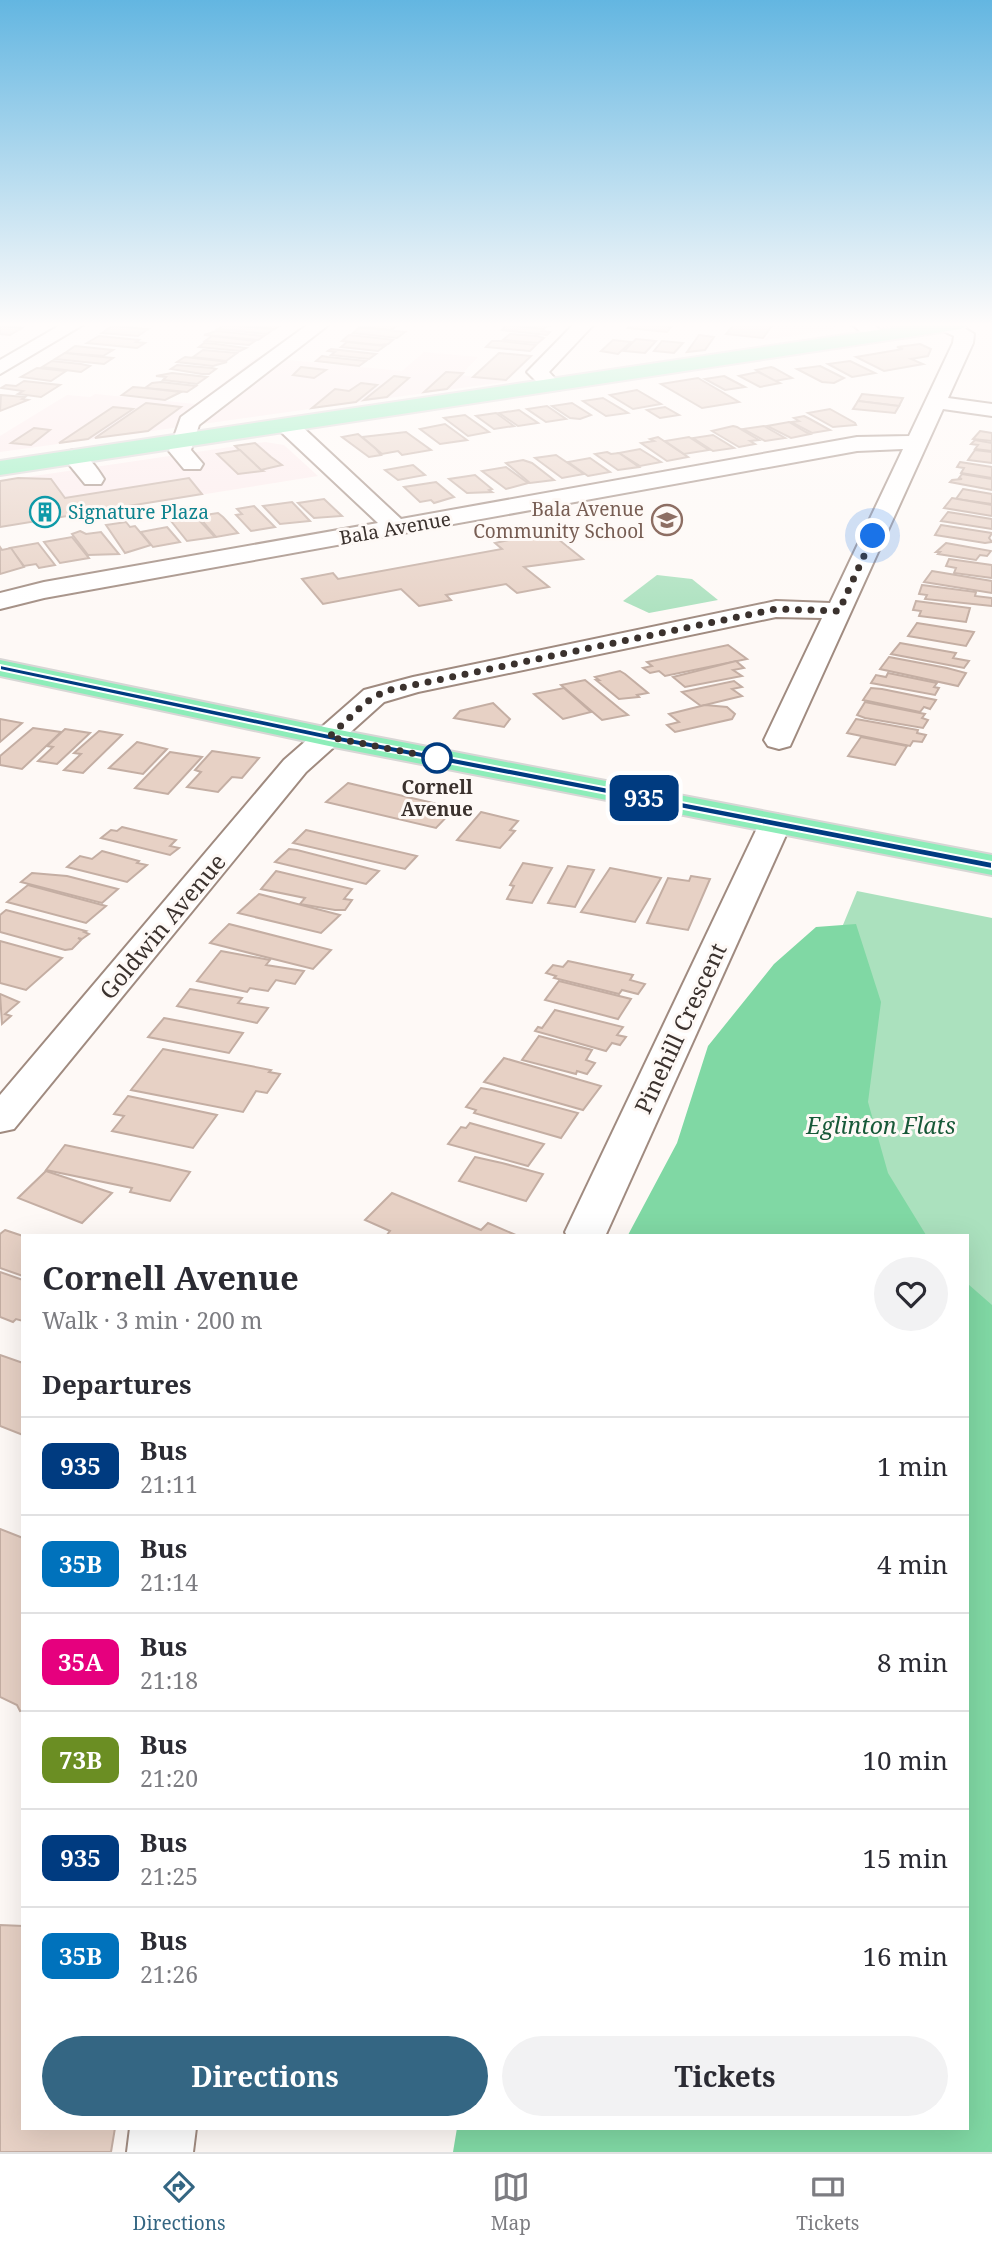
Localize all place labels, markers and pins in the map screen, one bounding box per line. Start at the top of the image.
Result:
building icon: Signature Plaza [28,495,62,529]
place label: Bala Avenue Community School [473,496,644,544]
place label: Signature Plaza [68,499,209,525]
school or university icon: Bala Avenue Community School [650,503,684,537]
marker: Cornell Avenue [422,743,452,773]
place label: Cornell Avenue [401,774,473,822]

